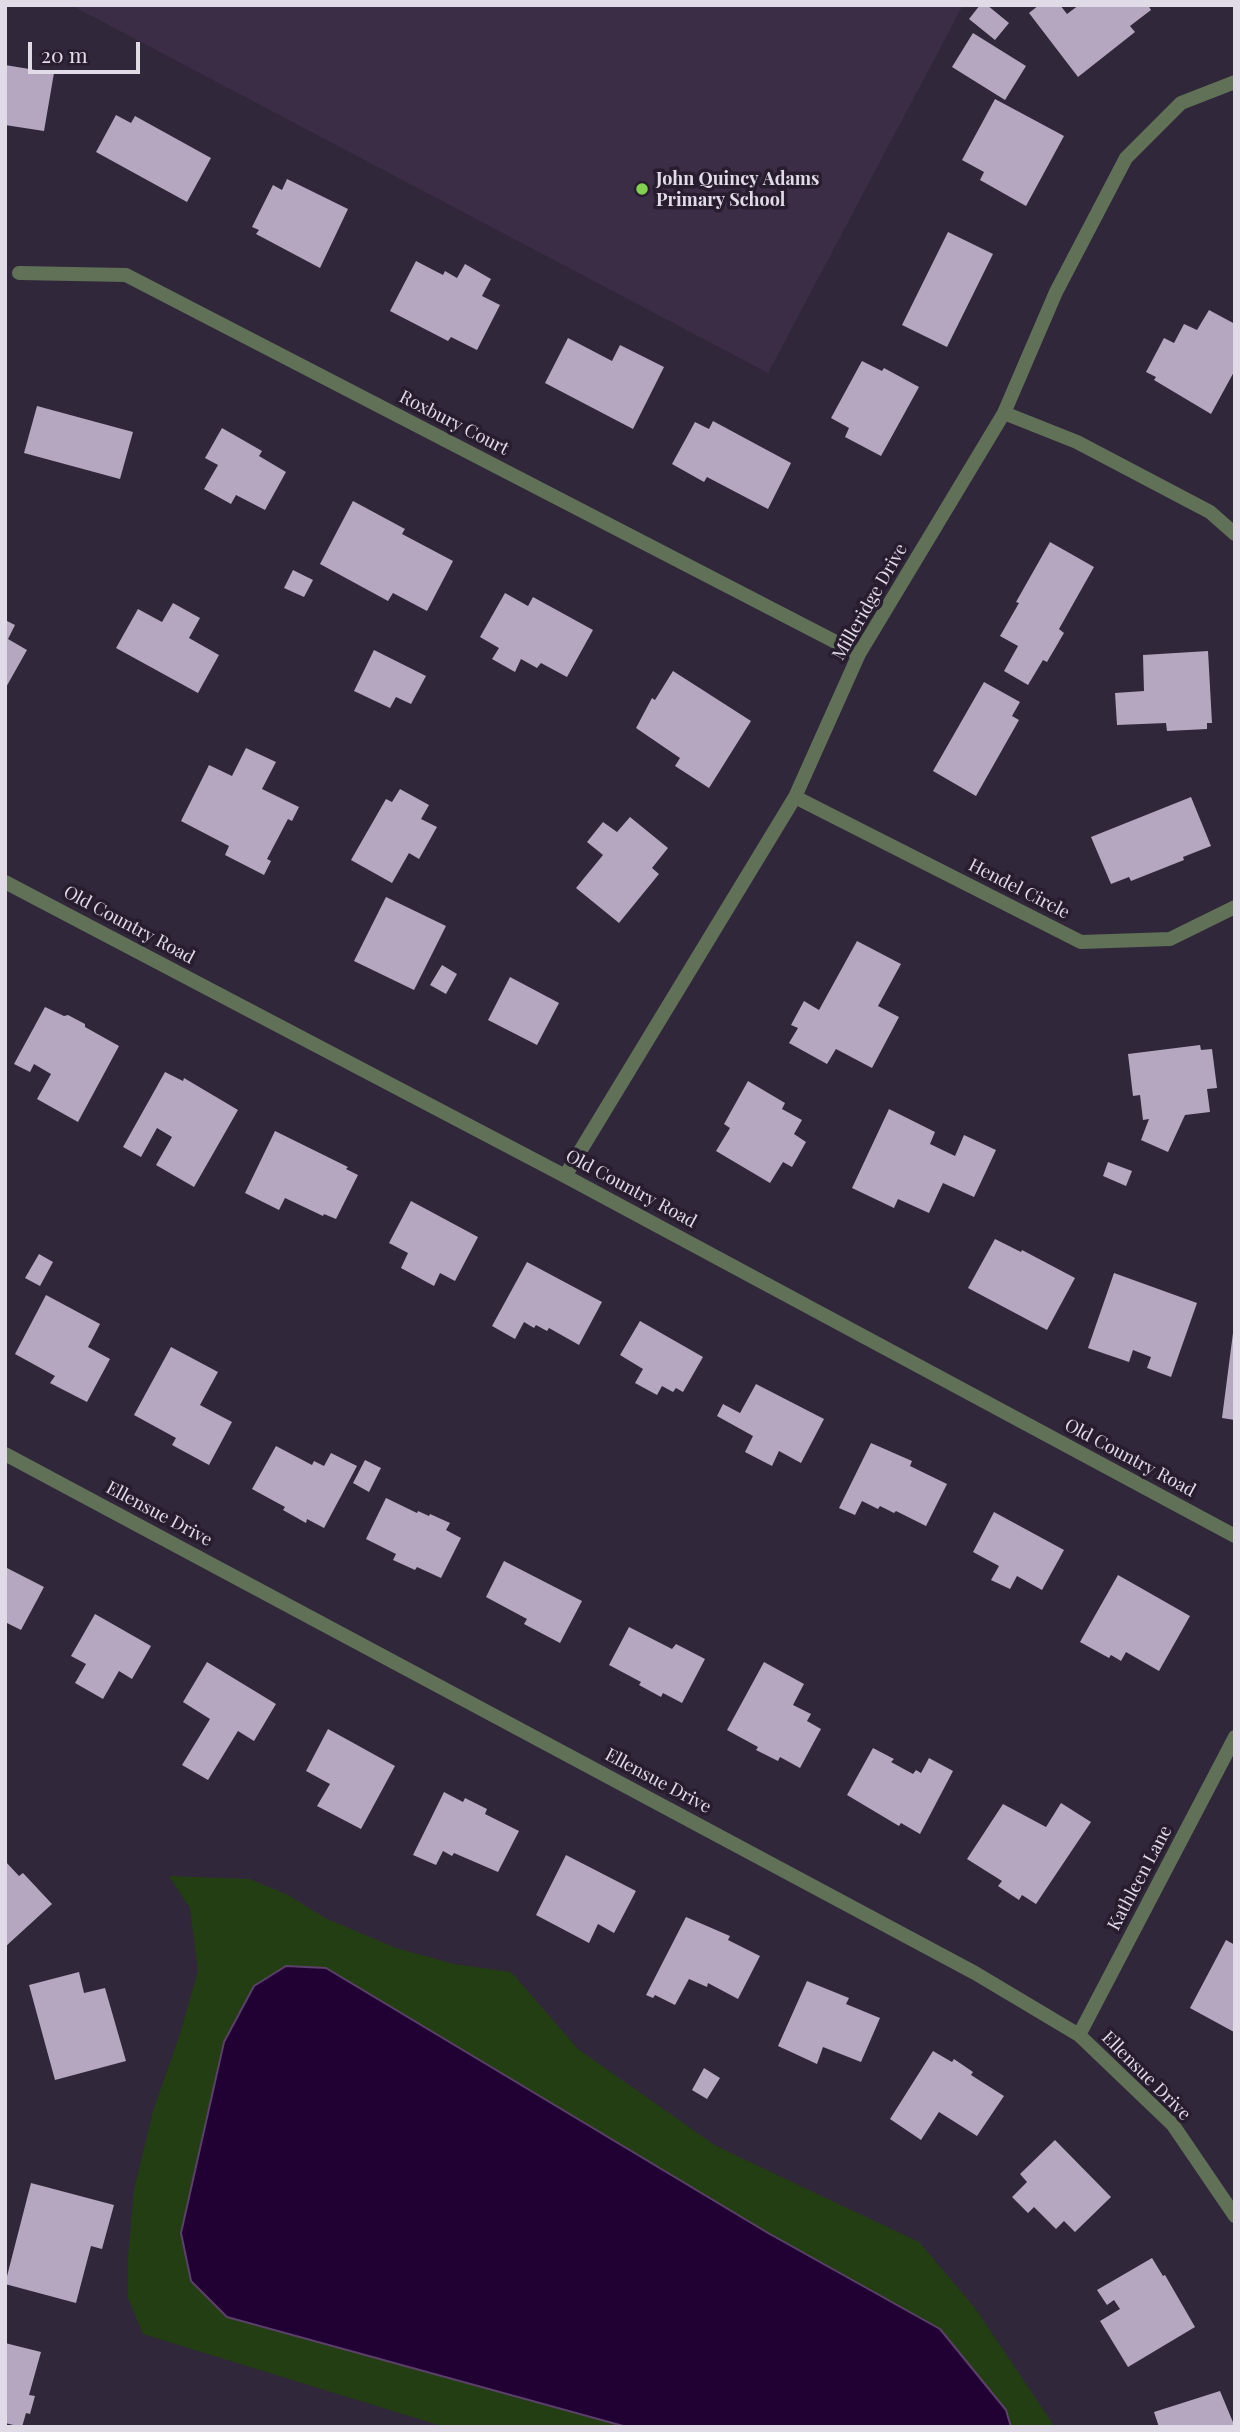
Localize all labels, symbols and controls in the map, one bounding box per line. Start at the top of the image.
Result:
scale bar [32,28,144,72]
text: 20 m [41,40,88,68]
place label: John Quincy Adams Primary School [656,168,819,210]
marker: John Quincy Adams Primary School [634,181,650,197]
street label: Roxbury Court [396,386,512,460]
street label: Milleridge Drive [828,540,912,664]
street label: Hendel Circle [965,854,1073,924]
street label: Old Country Road [60,881,198,969]
street label: Old Country Road [562,1145,700,1233]
street label: Old Country Road [1061,1414,1199,1502]
street label: Ellensue Drive [102,1477,216,1551]
street label: Ellensue Drive [601,1744,715,1818]
street label: Kathleen Lane [1103,1822,1177,1934]
street label: Ellensue Drive [1097,2027,1195,2125]

